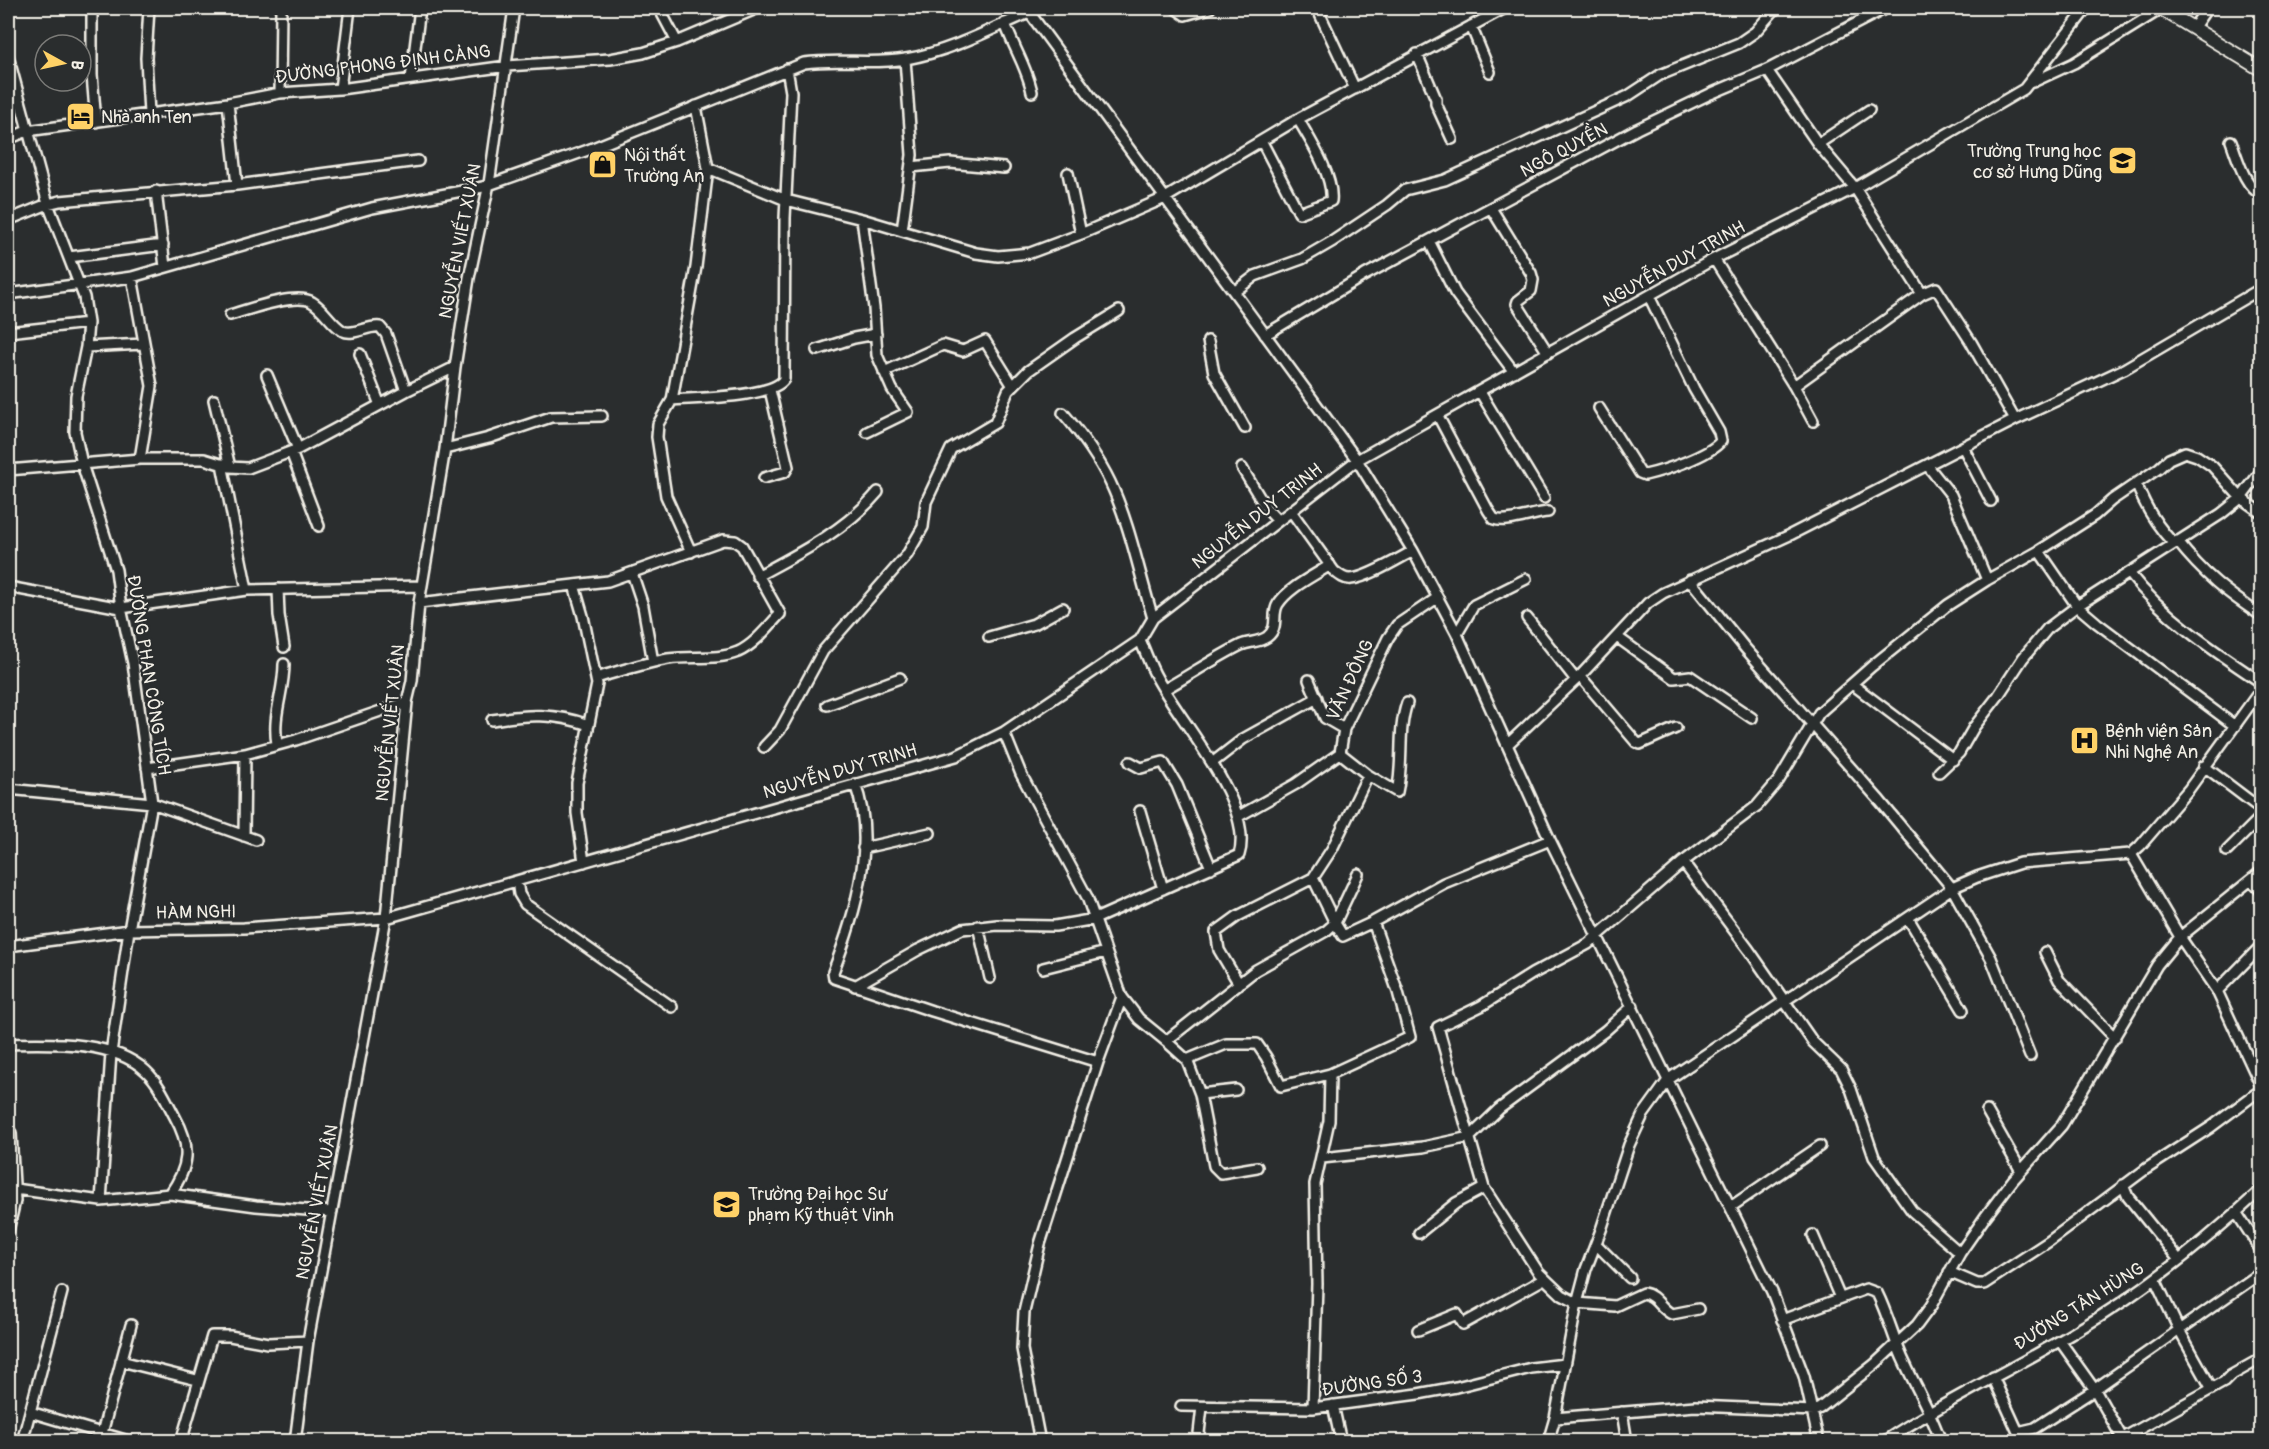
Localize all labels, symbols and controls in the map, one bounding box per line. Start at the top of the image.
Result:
north arrow [33,33,93,93]
street label: ĐƯỜNG PHONG ĐỊNH CẢNG [274,40,492,89]
text: B [66,59,87,71]
hotel icon: Nhà anh Ten [64,101,96,133]
place label: Nhà anh Ten [101,106,192,129]
street label: NGÔ QUYỀN [1515,115,1612,183]
place label: Trường Trung học cơ sở Hưng Dũng [1967,140,2102,184]
place label: Nội thất Trường An [624,144,704,188]
school or university icon: Trường Trung học cơ sở Hưng Dũng [2107,145,2139,177]
shop icon: Nội thất Trường An [587,149,619,181]
street label: NGUYỄN VIẾT XUÂN [431,161,487,321]
street label: NGUYỄN DUY TRINH [1598,213,1749,313]
street label: NGUYỄN DUY TRINH [1186,456,1327,574]
street label: ĐƯỜNG PHAN CÔNG TÍCH [121,573,176,777]
street label: VĂN ĐÔNG [1322,636,1379,725]
street label: NGUYỄN VIẾT XUÂN [368,643,410,803]
place label: Bệnh viện Sản Nhi Nghệ An [2105,720,2212,764]
hospital icon: Bệnh viện Sản Nhi Nghệ An [2068,725,2100,757]
street label: NGUYỄN DUY TRINH [760,736,920,804]
street label: HÀM NGHI [156,900,237,925]
street label: NGUYỄN VIẾT XUÂN [288,1122,344,1282]
place label: Trường Đại học Sư phạm Kỹ thuật Vinh [748,1183,894,1227]
school or university icon: Trường Đại học Sư phạm Kỹ thuật Vinh [711,1188,743,1220]
street label: ĐƯỜNG TÂN HÙNG [2010,1257,2149,1356]
street label: ĐƯỜNG SỐ 3 [1320,1362,1424,1402]

